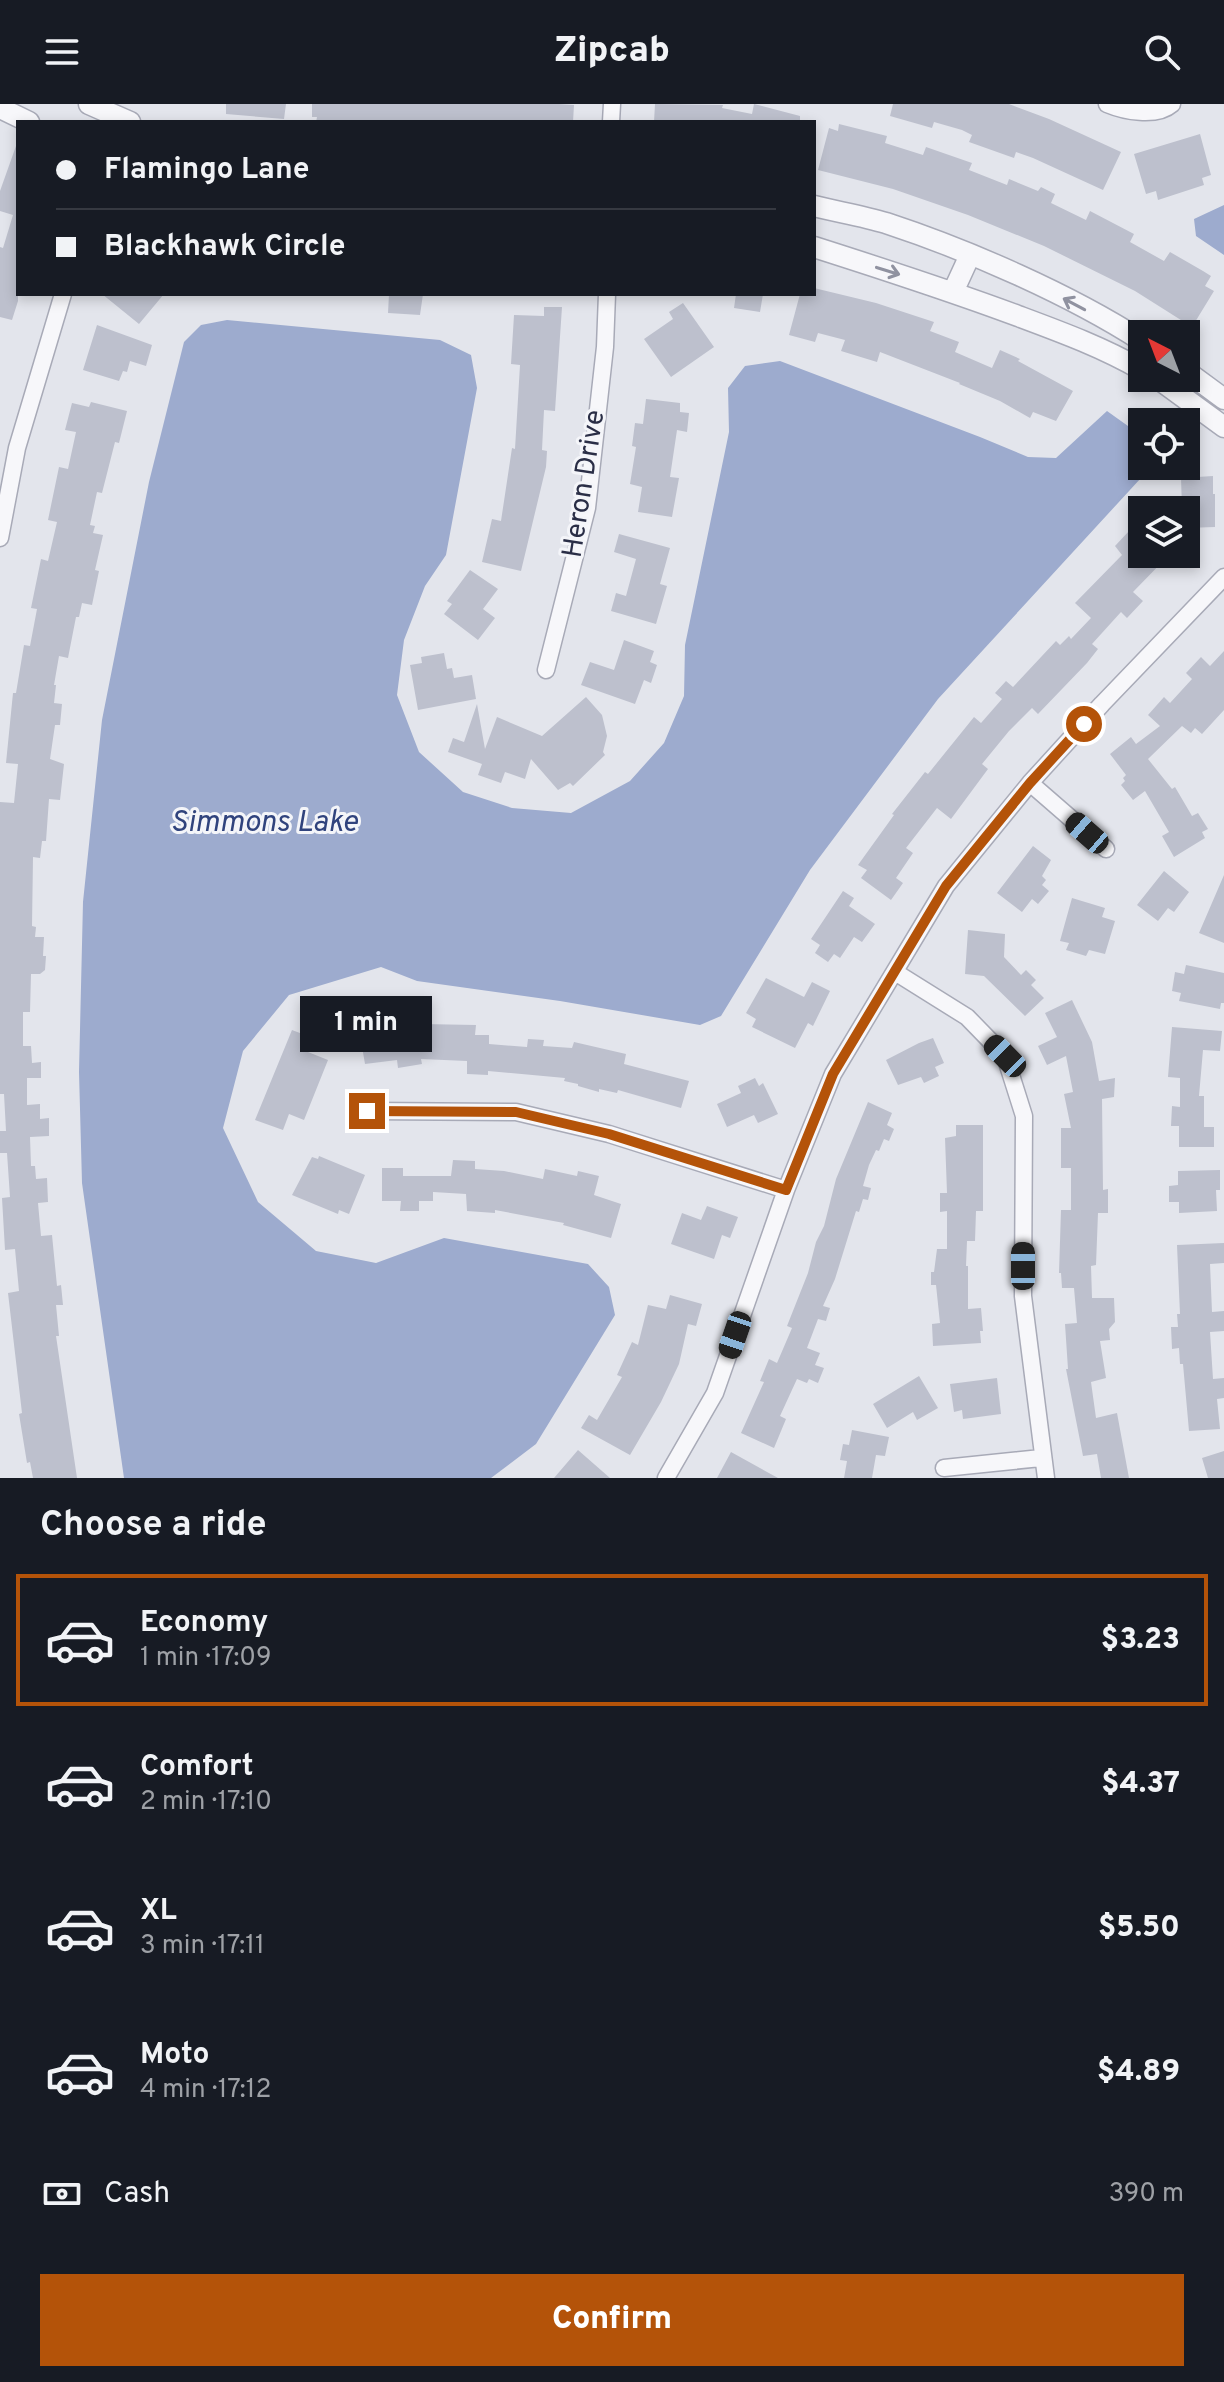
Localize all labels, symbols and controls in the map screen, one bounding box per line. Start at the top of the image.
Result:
text: Zipcab [554,29,670,75]
icon: menu [40,30,84,74]
icon: search [1140,30,1184,74]
text: Flamingo Lane [104,152,310,189]
text: Blackhawk Circle [104,229,345,266]
one-way arrow [876,264,901,279]
one-way arrow [1062,295,1086,311]
north arrow [1128,320,1200,392]
map controls [1128,320,1200,568]
street label: Heron Drive [556,407,614,561]
button: locate [1128,408,1200,480]
button: layers [1128,496,1200,568]
route start [1066,706,1102,742]
water label: Simmons Lake [170,805,358,842]
car [1061,808,1113,858]
callout: 1 min [301,995,433,1051]
text: 1 min [334,1007,398,1040]
car [980,1031,1030,1081]
route end [349,1093,385,1129]
car [1011,1242,1035,1290]
car [716,1308,754,1362]
text: Choose a ride [40,1503,266,1549]
icon: car [44,1604,116,1676]
text: Economy [140,1605,268,1642]
text: $3.23 [1101,1622,1180,1659]
text: 1 min · 17:09 [140,1642,271,1675]
icon: car [44,1748,116,1820]
text: Comfort [140,1749,253,1786]
text: $4.37 [1101,1766,1180,1803]
text: 2 min · 17:10 [140,1786,272,1819]
icon: car [44,1892,116,1964]
text: XL [140,1893,177,1930]
text: $5.50 [1098,1910,1180,1947]
text: 3 min · 17:11 [140,1930,265,1963]
icon: car [44,2036,116,2108]
text: Moto [140,2037,210,2074]
text: $4.89 [1097,2054,1180,2091]
text: 4 min · 17:12 [140,2074,271,2107]
icon: cash [40,2172,84,2216]
text: Cash [104,2176,170,2213]
text: 390 m [1109,2178,1184,2211]
button: Confirm [40,2274,1184,2366]

